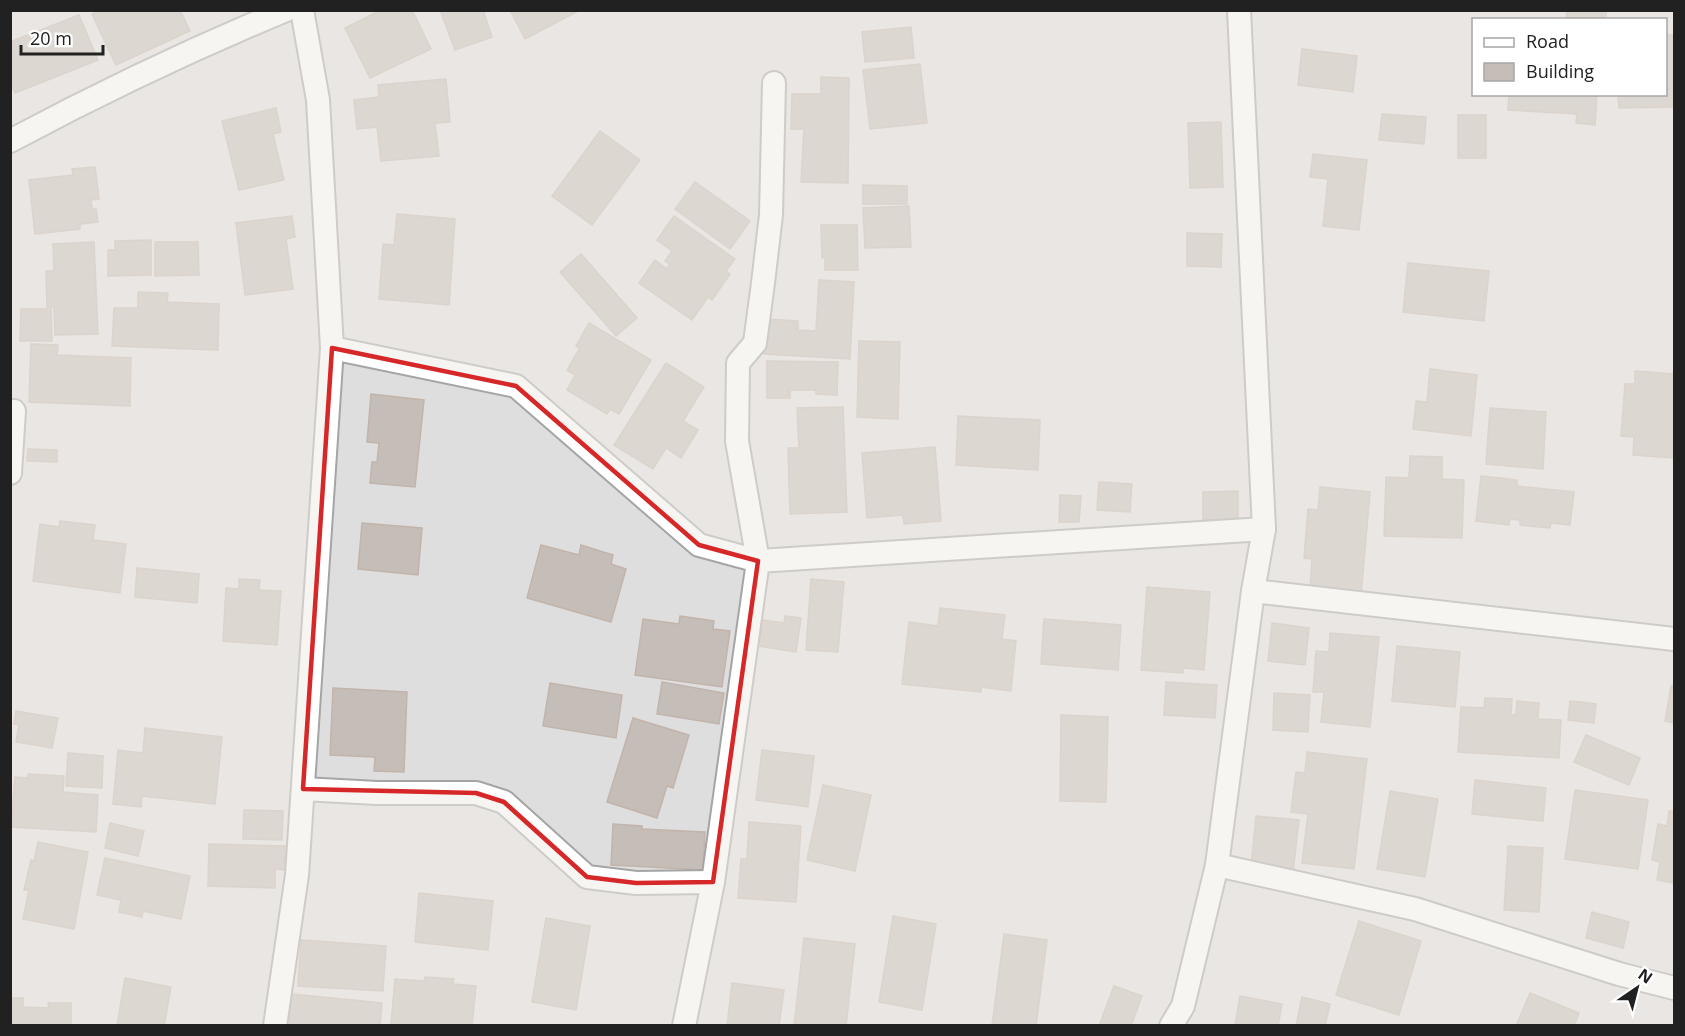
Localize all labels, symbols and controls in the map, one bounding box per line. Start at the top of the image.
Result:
scale bar [21,18,104,56]
legend [1472,18,1667,96]
text: 20 m [30,26,72,50]
text: Road [1526,29,1569,53]
text: Building [1526,59,1594,83]
north arrow [1607,958,1667,1018]
text: N [1634,963,1657,988]

